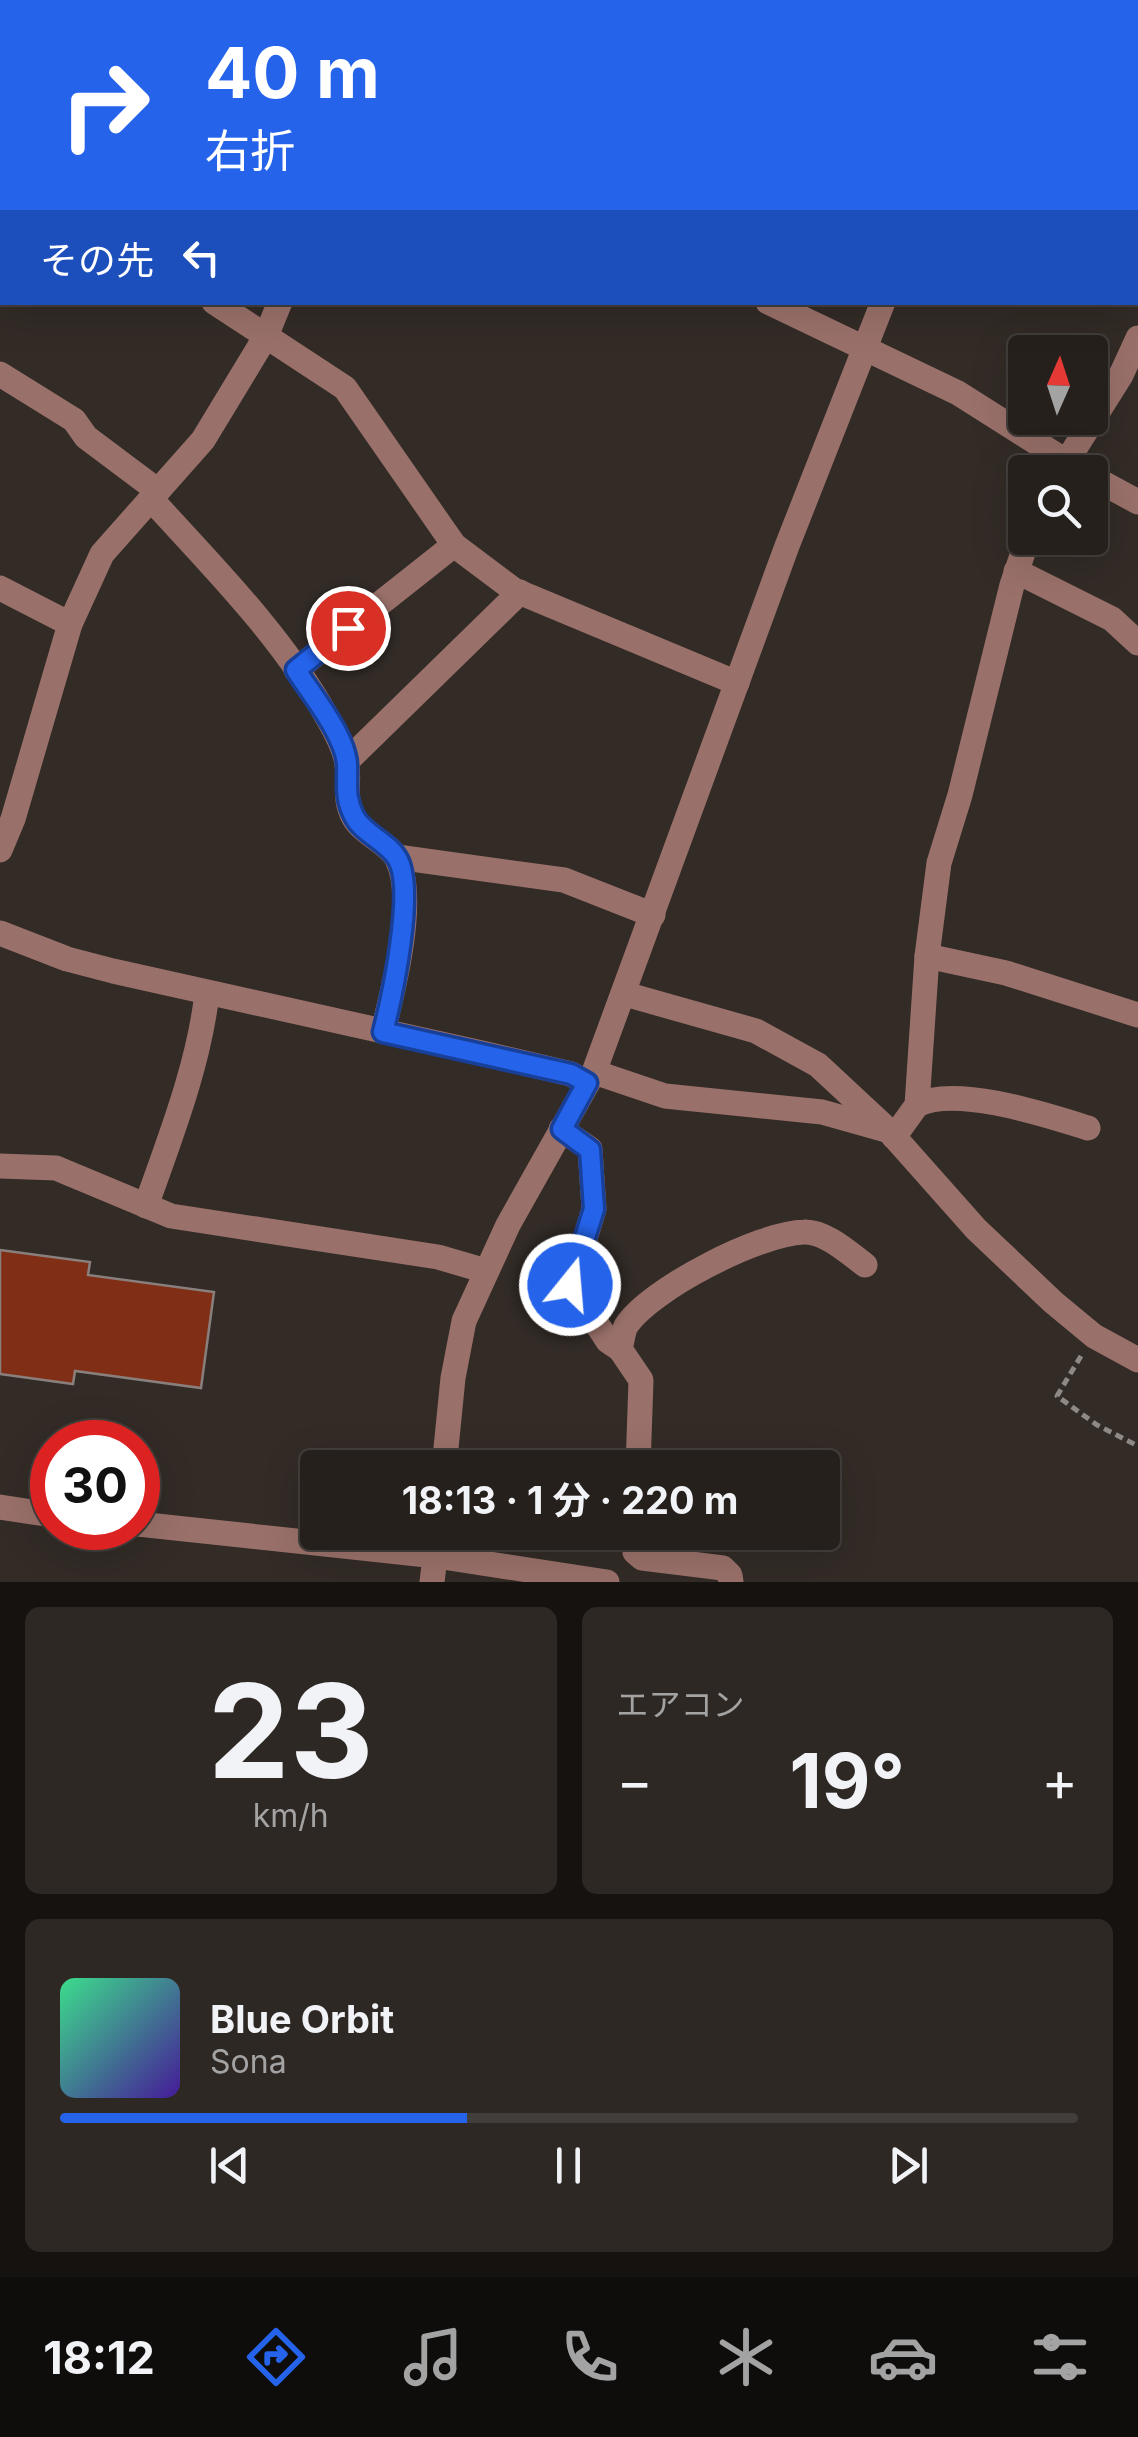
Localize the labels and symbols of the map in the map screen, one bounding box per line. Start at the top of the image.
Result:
north arrow [1008,335,1108,435]
pin [306,586,391,671]
position arrow [518,1233,622,1337]
speed limit sign: 30 [30,1420,160,1550]

